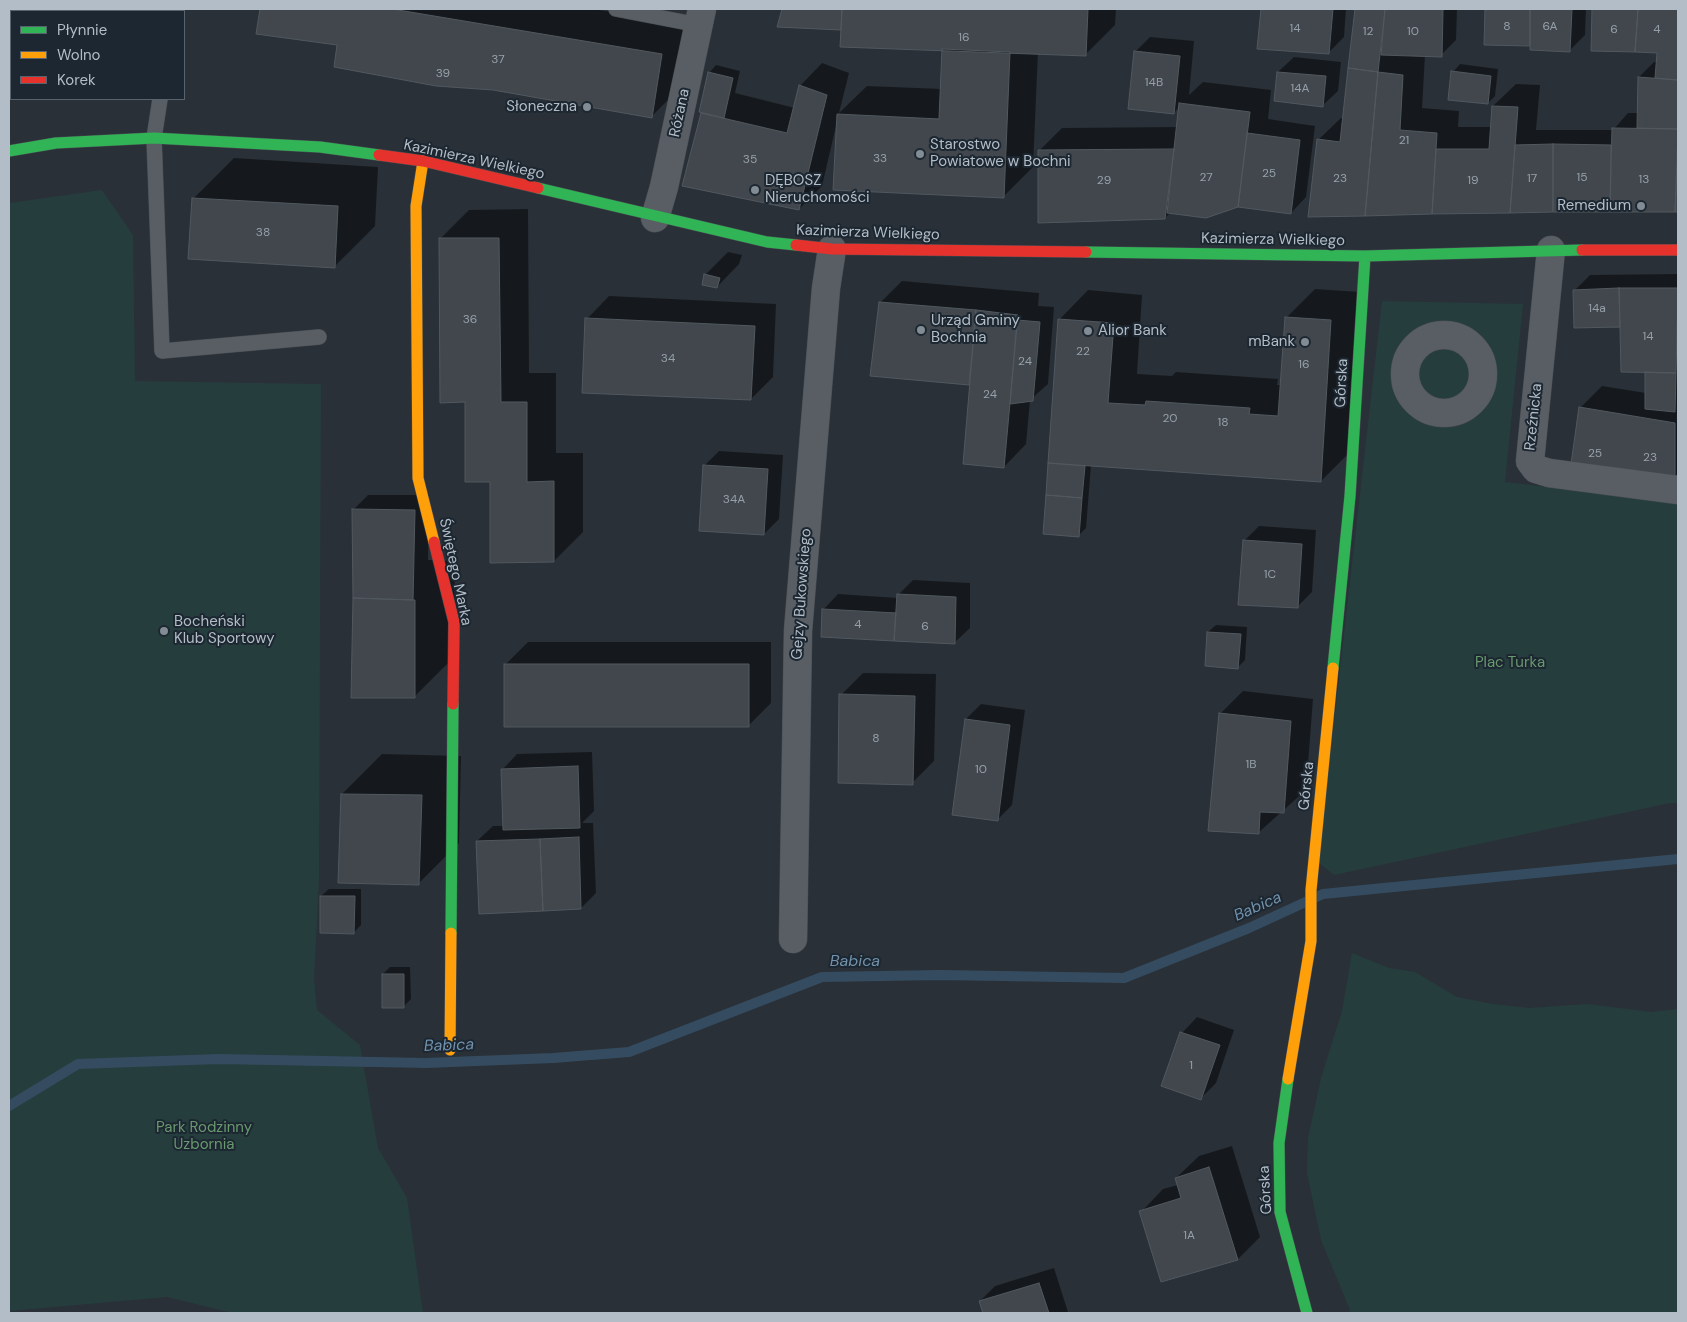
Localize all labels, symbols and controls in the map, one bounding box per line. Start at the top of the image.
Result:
legend [10,10,185,100]
text: Płynnie [57,20,107,40]
house number: 8 [1503,20,1511,34]
house number: 6A [1542,20,1558,34]
house number: 14 [1289,22,1301,36]
house number: 6 [1610,23,1618,37]
house number: 4 [1653,23,1661,37]
house number: 12 [1363,25,1373,39]
house number: 10 [1407,25,1419,39]
house number: 16 [958,31,970,45]
text: Wolno [57,45,101,65]
house number: 37 [491,53,505,67]
house number: 39 [436,67,450,81]
text: Korek [57,70,96,90]
house number: 14B [1145,76,1163,90]
house number: 14A [1291,82,1309,96]
street label: Różana [666,87,694,139]
place label: Słoneczna [506,98,577,116]
marker: Słoneczna [581,101,593,113]
house number: 21 [1399,134,1409,148]
street label: Kazimierza Wielkiego [402,136,546,184]
place label: Starostwo Powiatowe w Bochni [930,136,1071,171]
marker: Starostwo Powiatowe w Bochni [914,148,926,160]
house number: 33 [873,152,887,166]
house number: 35 [743,153,757,167]
house number: 25 [1262,167,1276,181]
house number: 27 [1199,171,1213,185]
house number: 15 [1576,171,1588,185]
place label: DĘBOSZ Nieruchomości [765,172,870,207]
house number: 23 [1333,172,1347,186]
house number: 17 [1527,172,1537,186]
house number: 13 [1639,173,1649,187]
house number: 29 [1097,174,1111,188]
house number: 19 [1467,174,1479,188]
marker: DĘBOSZ Nieruchomości [749,184,761,196]
place label: Remedium [1557,197,1631,215]
marker: Remedium [1635,200,1647,212]
street label: Kazimierza Wielkiego [796,221,940,245]
house number: 38 [256,226,270,240]
street label: Kazimierza Wielkiego [1201,230,1345,250]
house number: 14a [1588,302,1606,316]
place label: Urząd Gminy Bochnia [931,312,1020,347]
house number: 36 [463,313,477,327]
place label: Alior Bank [1098,322,1167,340]
marker: Urząd Gminy Bochnia [915,324,927,336]
marker: Alior Bank [1082,325,1094,337]
house number: 14 [1642,330,1654,344]
place label: mBank [1248,333,1295,351]
marker: mBank [1299,336,1311,348]
house number: 22 [1076,345,1090,359]
house number: 34 [661,352,675,366]
house number: 24 [1018,355,1032,369]
house number: 16 [1298,358,1310,372]
street label: Górska [1332,358,1352,408]
street label: Rzeźnicka [1522,382,1546,452]
house number: 24 [983,388,997,402]
house number: 20 [1163,412,1177,426]
house number: 18 [1217,416,1229,430]
house number: 25 [1588,447,1602,461]
house number: 23 [1643,451,1657,465]
house number: 34A [723,493,745,507]
street label: Świętego Marka [435,517,475,627]
street label: Gejzy Bukowskiego [788,528,816,660]
house number: 1C [1264,568,1276,582]
place label: Bocheński Klub Sportowy [174,613,275,648]
house number: 4 [854,618,862,632]
house number: 6 [921,620,929,634]
marker: Bocheński Klub Sportowy [158,625,170,637]
park label: Plac Turka [1475,654,1545,672]
house number: 8 [872,732,880,746]
house number: 1B [1246,758,1256,772]
street label: Górska [1295,761,1319,811]
house number: 10 [975,763,987,777]
water label: Babica [1231,888,1285,926]
water label: Babica [830,952,880,972]
water label: Babica [424,1036,474,1056]
house number: 1 [1189,1059,1193,1073]
park label: Park Rodzinny Uzbornia [156,1119,252,1154]
street label: Górska [1256,1165,1276,1215]
house number: 1A [1183,1229,1195,1243]

